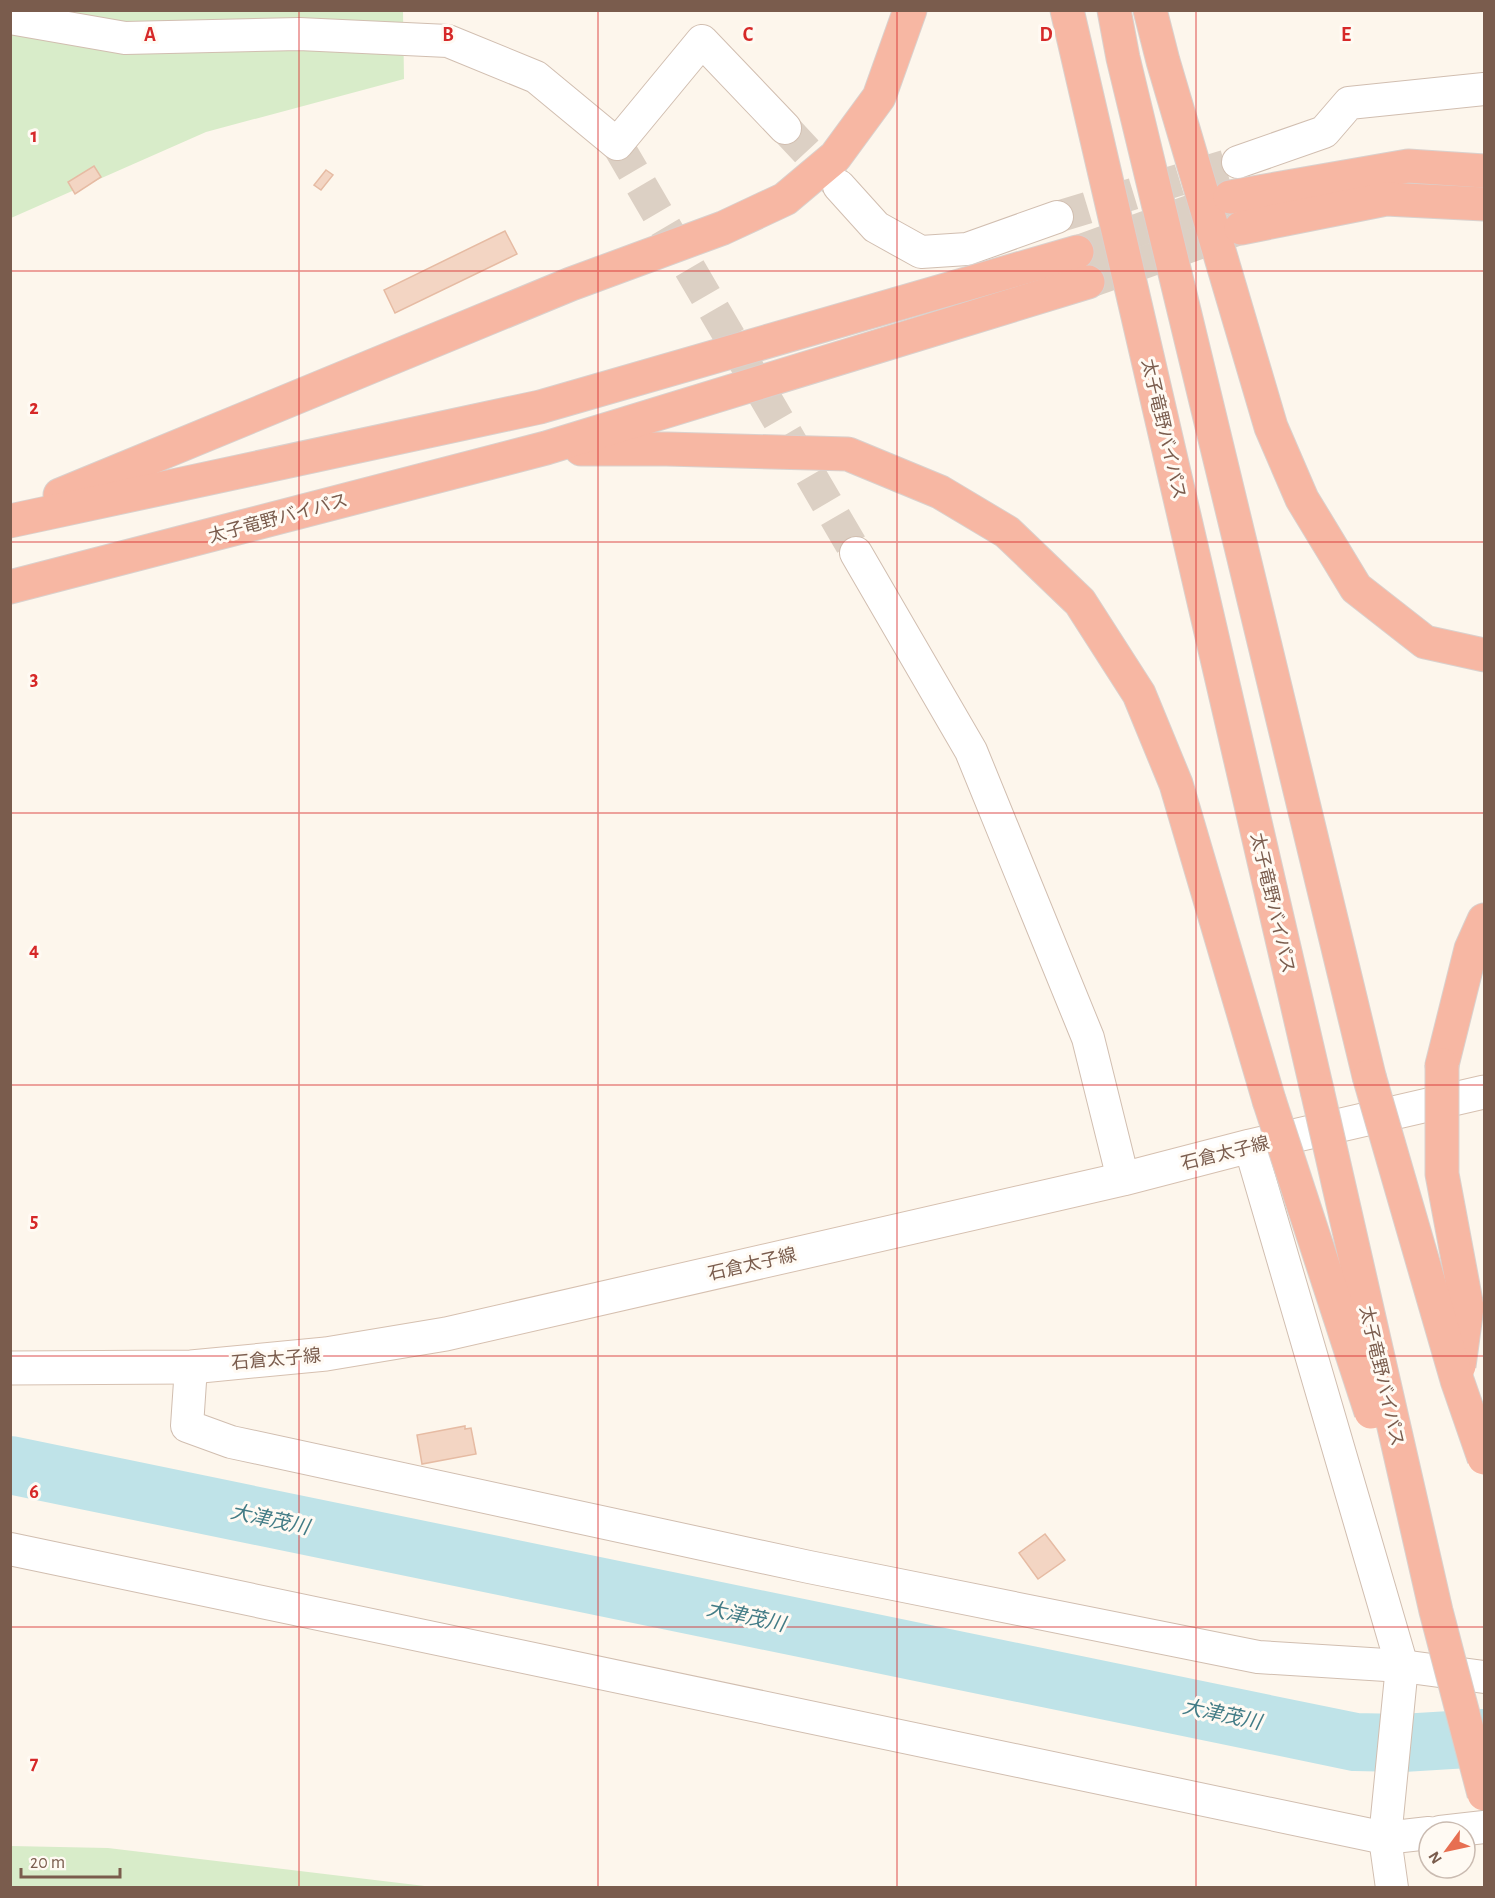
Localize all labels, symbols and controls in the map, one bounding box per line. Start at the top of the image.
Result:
text: A [144,25,156,45]
text: B [442,25,454,45]
text: C [743,25,754,45]
text: D [1039,25,1053,45]
text: E [1341,25,1351,45]
text: 1 [30,126,38,146]
street label: 太子竜野バイパス [1138,357,1189,501]
text: 2 [29,398,39,418]
street label: 太子竜野バイパス [206,491,350,546]
text: 3 [30,669,38,689]
street label: 太子竜野バイパス [1247,831,1298,975]
text: 4 [29,940,39,960]
street label: 石倉太子線 [1179,1132,1271,1174]
text: 5 [30,1211,38,1231]
street label: 石倉太子線 [706,1244,798,1284]
street label: 太子竜野バイパス [1356,1304,1407,1448]
street label: 石倉太子線 [230,1345,322,1373]
text: 6 [29,1482,39,1502]
water label: 大津茂川 [229,1501,313,1538]
water label: 大津茂川 [705,1598,789,1635]
water label: 大津茂川 [1181,1696,1265,1733]
text: 7 [30,1753,39,1773]
north arrow [1417,1820,1477,1880]
scale bar [21,1841,120,1879]
text: N [1426,1849,1445,1867]
text: 20 m [30,1854,65,1872]

